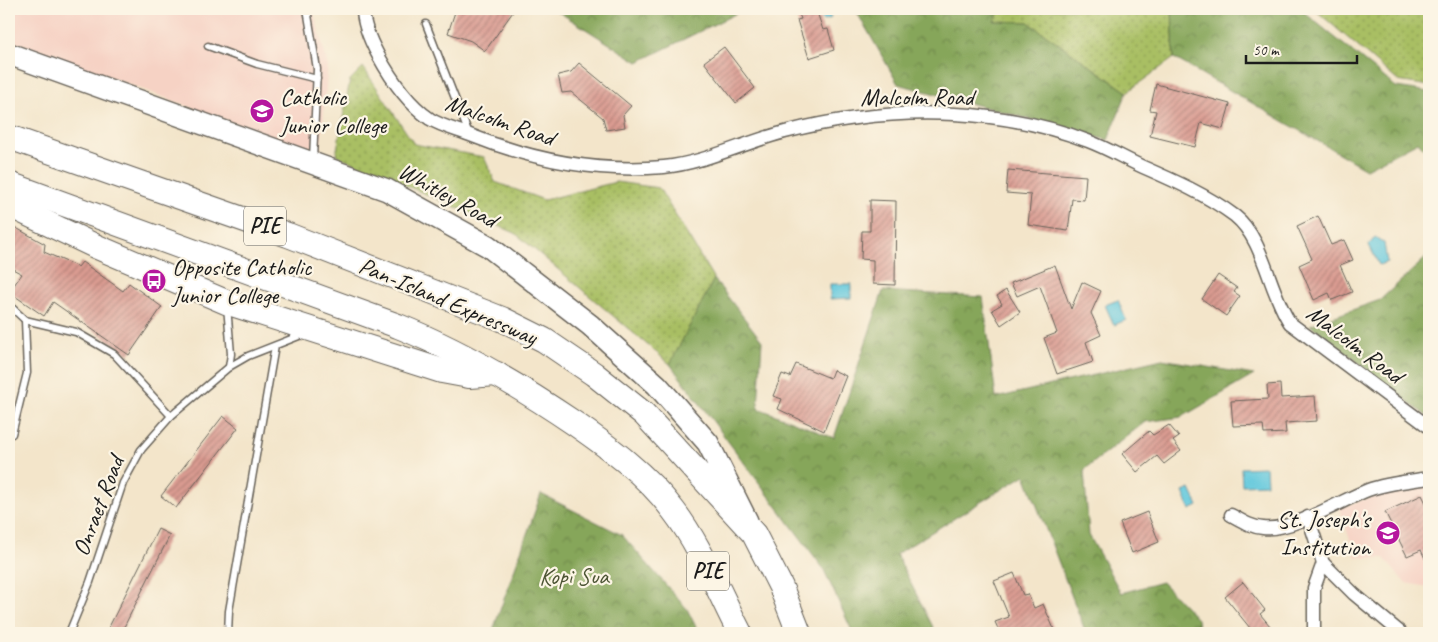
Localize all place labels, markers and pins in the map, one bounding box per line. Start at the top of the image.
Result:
place label: Catholic Junior College [279,82,388,140]
school or university icon: Catholic Junior College [249,98,275,124]
place label: Opposite Catholic Junior College [171,252,313,310]
bus stop icon: Opposite Catholic Junior College [141,268,167,294]
place label: St. Joseph's Institution [1277,504,1373,562]
school or university icon: St. Joseph's Institution [1375,520,1401,546]

